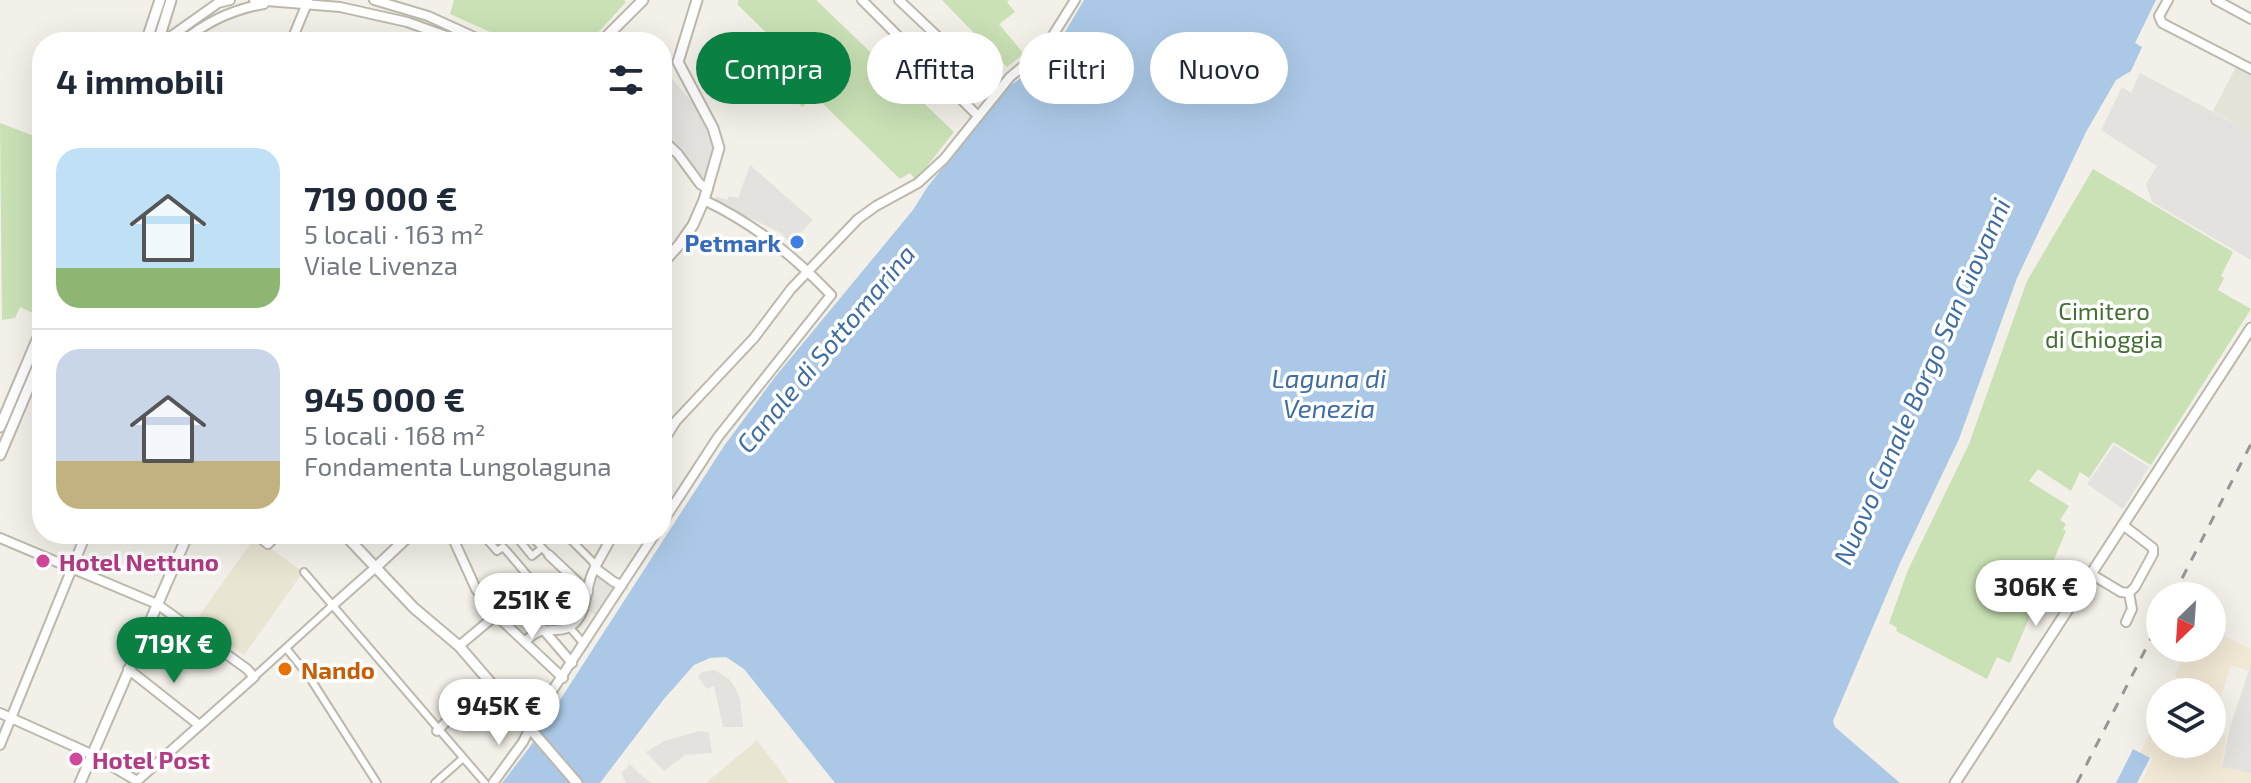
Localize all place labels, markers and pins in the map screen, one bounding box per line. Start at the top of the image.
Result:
place label: Petmark [684,228,782,257]
marker: Petmark [788,233,806,251]
place label: Hotel Nettuno [59,547,219,576]
marker: Hotel Nettuno [34,552,52,570]
pin: 306K € [1971,560,2101,628]
pin: 251K € [467,573,597,641]
pin: 719K € [109,617,239,685]
place label: Nando [301,655,375,684]
marker: Nando [276,660,294,678]
pin: 945K € [434,679,564,747]
place label: Hotel Post [92,745,210,774]
marker: Hotel Post [67,750,85,768]

